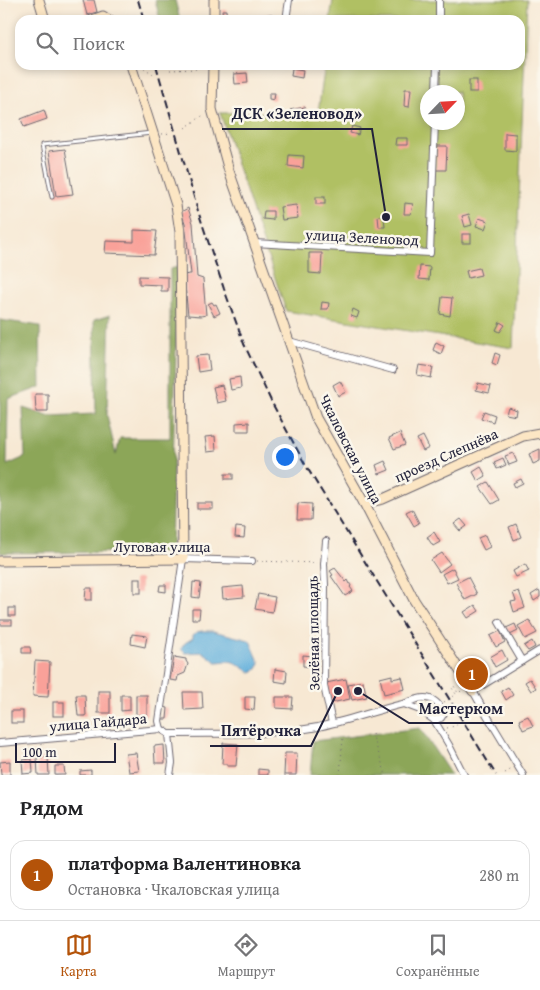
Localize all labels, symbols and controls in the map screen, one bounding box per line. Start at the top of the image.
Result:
search box [15,15,525,70]
icon: search [33,29,61,57]
text: Поиск [73,29,125,57]
north arrow [420,85,465,130]
callout: ДСК «Зеленовод» [222,98,372,129]
text: ДСК «Зеленовод» [231,101,362,125]
street label: улица Зеленовод [304,223,419,250]
street label: Чкаловская улица [314,391,388,508]
street label: проезд Слепнёва [391,422,502,487]
your location [272,444,298,470]
street label: Луговая улица [113,536,211,557]
street label: Зелёная площадь [301,575,325,691]
pin: 1 [456,655,488,693]
callout: Мастерком [409,692,513,723]
text: Мастерком [419,696,503,720]
street label: улица Гайдара [47,707,148,737]
callout: Пятёрочка [210,715,311,746]
text: Пятёрочка [221,718,302,742]
scale bar [15,740,116,763]
text: 100 m [22,742,57,762]
text: Рядом [20,792,83,823]
text: платформа Валентиновка [68,849,301,877]
text: 1 [33,863,41,887]
text: 280 m [479,863,519,887]
text: Остановка · Чкаловская улица [68,877,280,901]
tab: Карта [61,931,97,981]
tab: Маршрут [218,931,275,981]
tab: Сохранённые [396,931,479,981]

